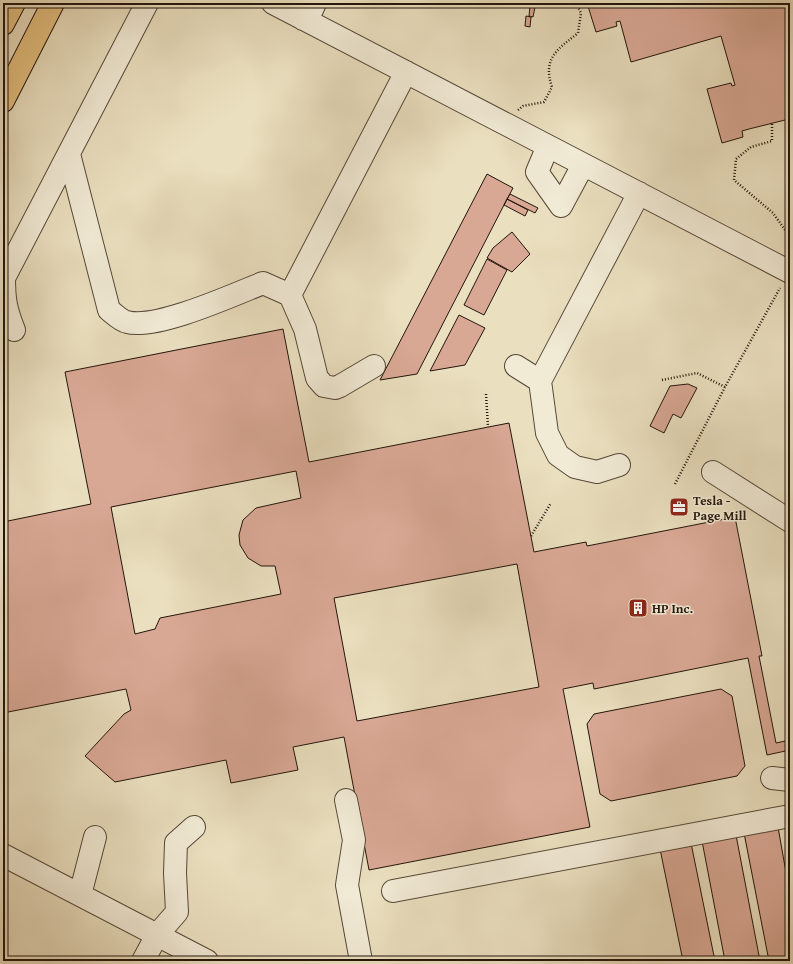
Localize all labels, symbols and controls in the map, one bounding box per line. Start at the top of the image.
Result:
place label: Tesla - Page Mill [693,491,747,525]
office icon: Tesla - Page Mill [668,496,690,518]
building icon: HP Inc. [627,597,649,619]
place label: HP Inc. [652,599,693,618]

